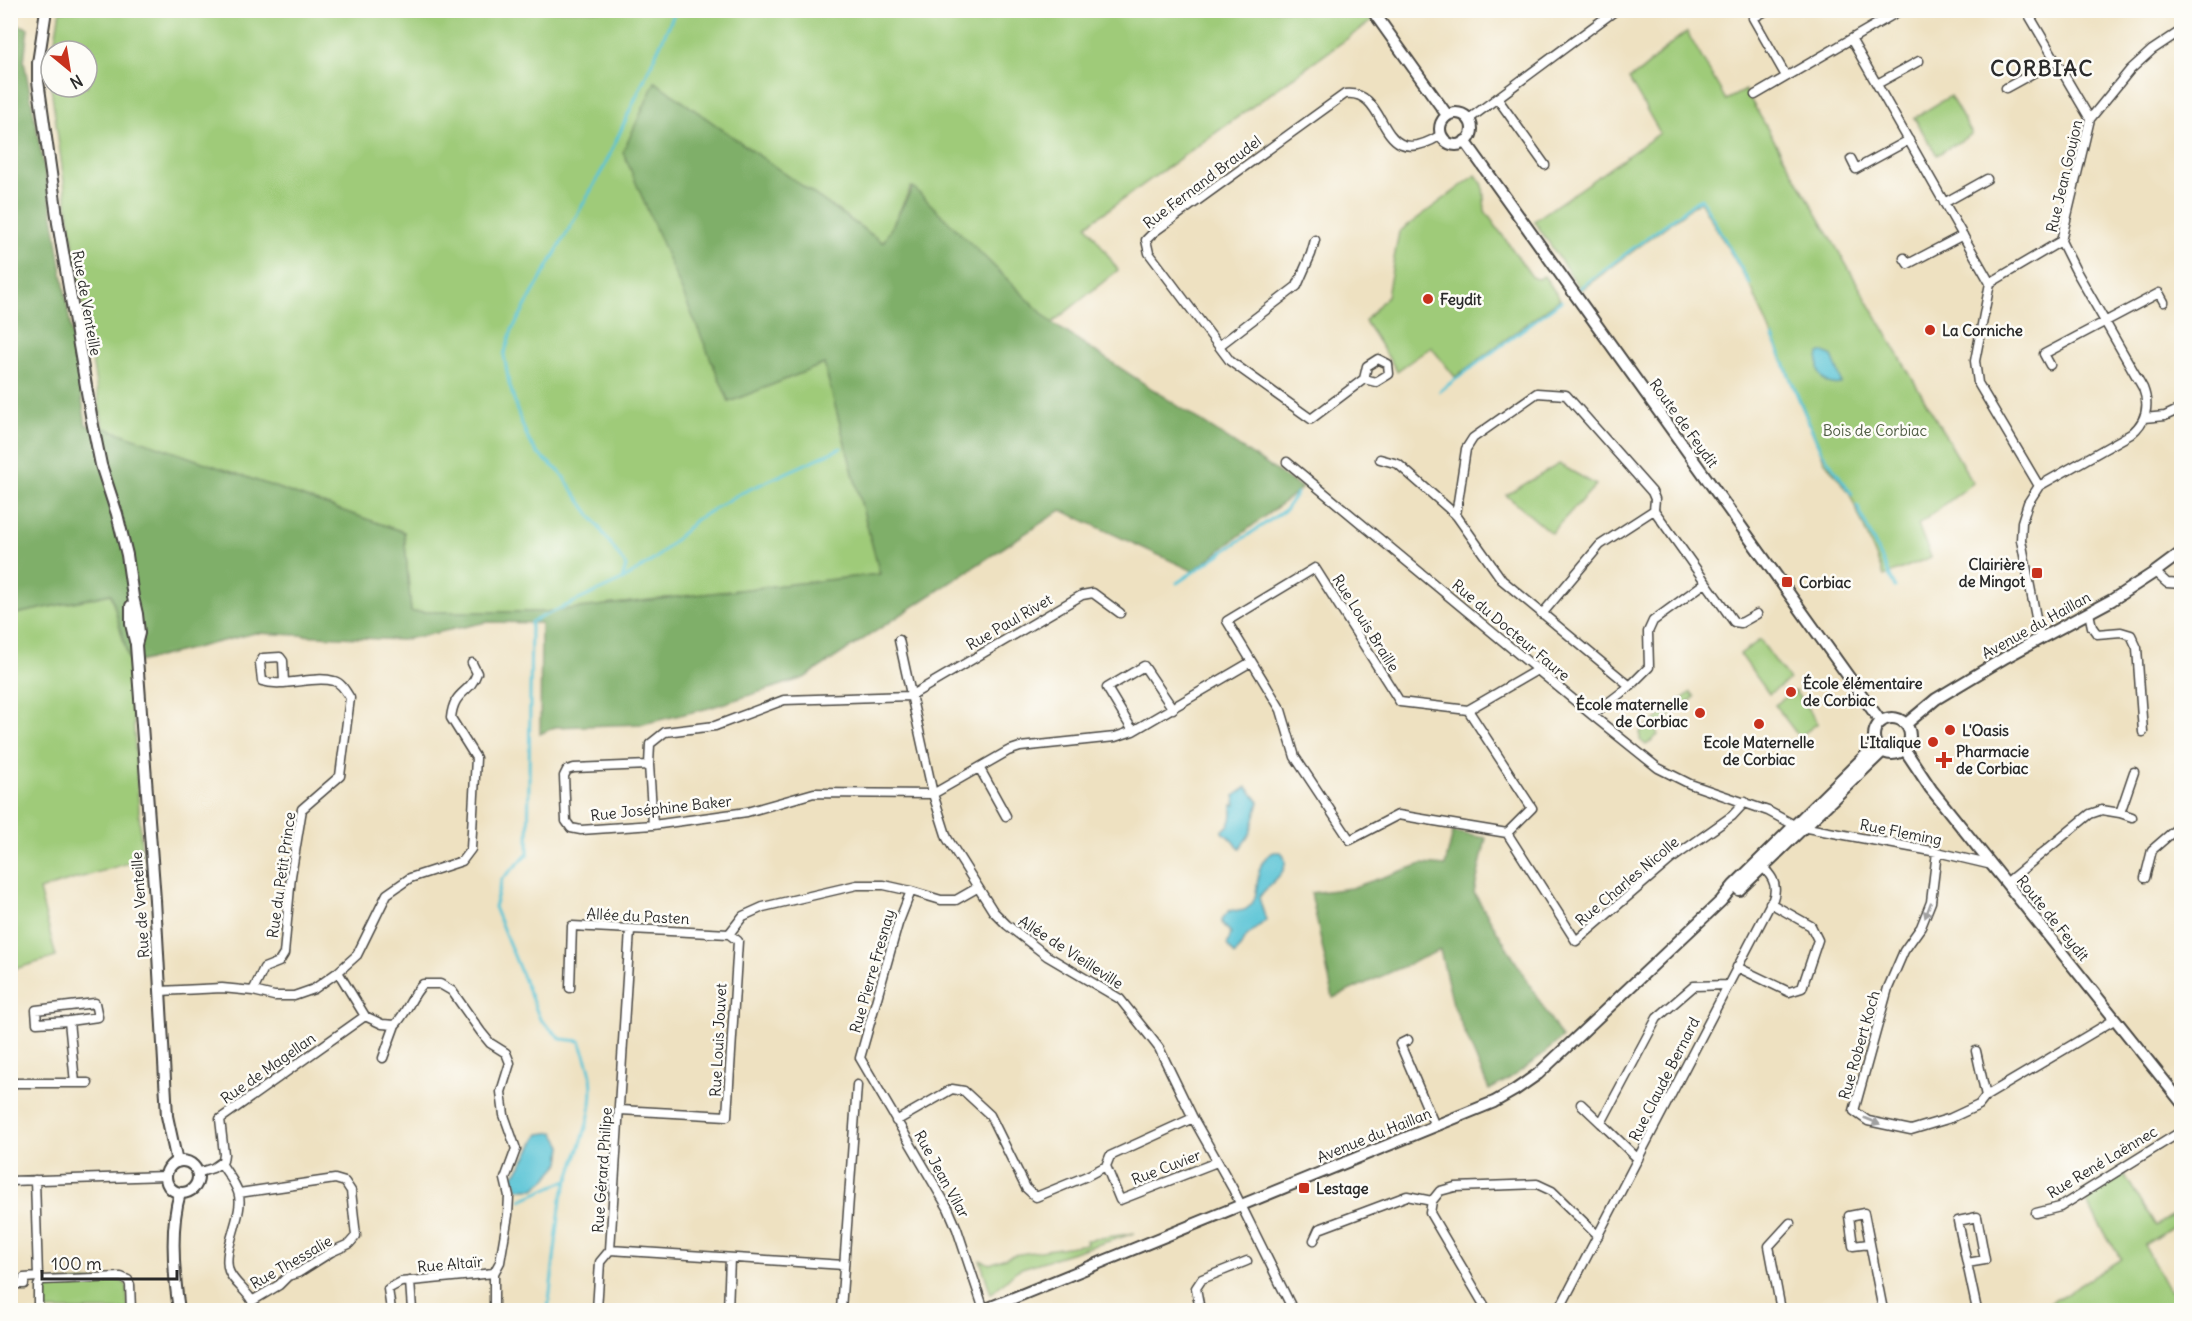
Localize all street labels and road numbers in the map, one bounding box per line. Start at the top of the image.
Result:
street label: Rue Jean Goujon [2042,118,2086,234]
street label: Rue Fernand Braudel [1139,131,1265,233]
street label: Rue de Venteille [68,249,106,357]
street label: Route de Feydit [1645,375,1723,471]
street label: Rue Louis Braille [1328,571,1404,675]
street label: Rue du Docteur Faure [1448,575,1574,685]
street label: Avenue du Haillan [1978,587,2094,663]
street label: Rue Paul Rivet [963,590,1055,654]
street label: Rue Joséphine Baker [590,791,732,825]
street label: Rue du Petit Prince [263,811,299,939]
street label: Rue Fleming [1858,815,1944,849]
street label: Rue Charles Nicolle [1571,832,1683,930]
street label: Rue de Venteille [127,851,153,959]
street label: Route de Feydit [2013,871,2093,965]
street label: Allée du Pasten [586,904,690,928]
street label: Rue Pierre Fresnay [845,907,899,1035]
street label: Allée de Vieilleville [1015,911,1127,993]
street label: Rue Louis Jouvet [706,983,730,1097]
street label: Rue Robert Koch [1834,988,1884,1102]
street label: Rue Claude Bernard [1625,1014,1704,1144]
street label: Rue de Magellan [217,1028,319,1108]
street label: Avenue du Haillan [1314,1103,1434,1167]
street label: Rue Gérard Philipe [588,1107,616,1233]
street label: Rue René Laënnec [2043,1121,2161,1202]
street label: Rue Jean Vilar [910,1127,974,1221]
street label: Rue Cuvier [1128,1145,1204,1189]
street label: Rue Thessalie [247,1231,335,1293]
street label: Rue Altaïr [416,1252,484,1276]

